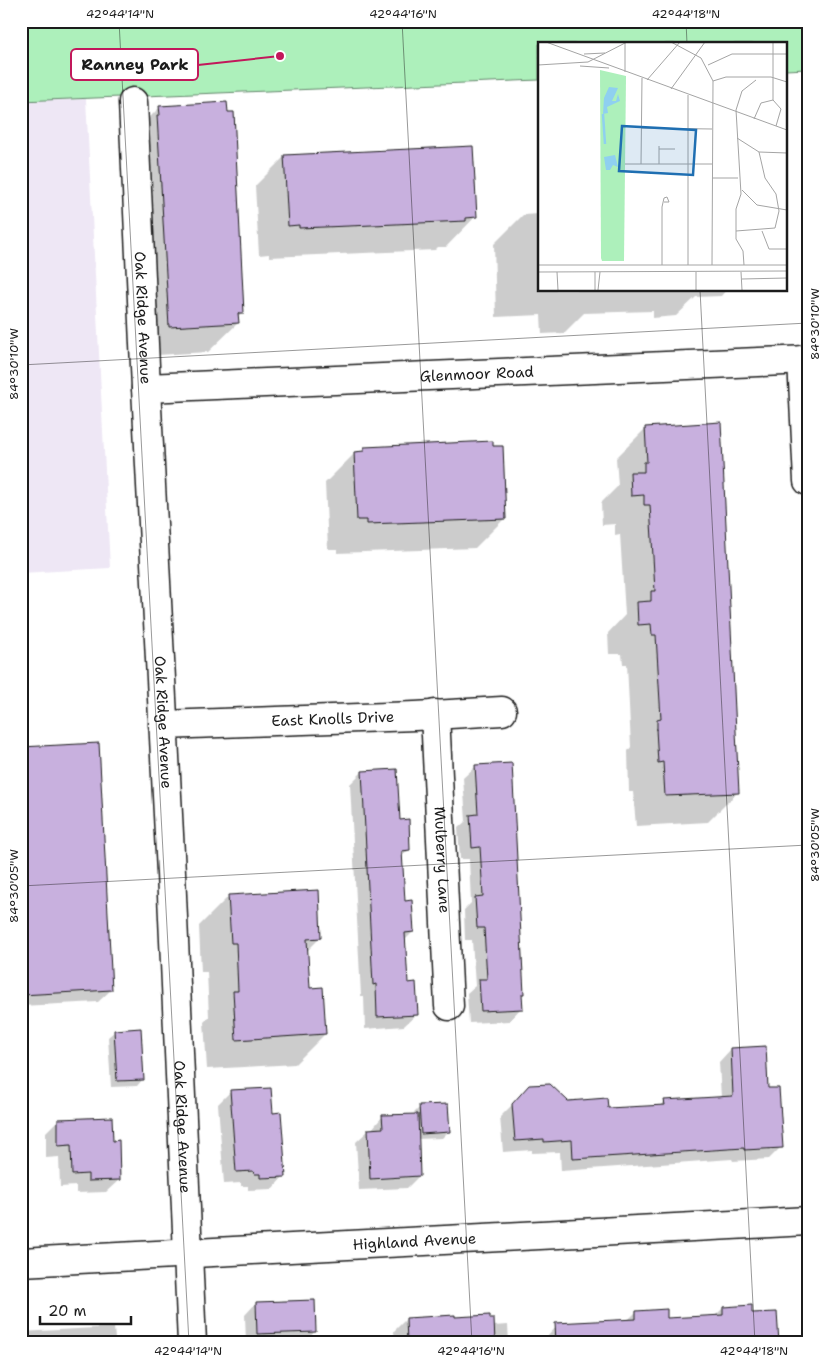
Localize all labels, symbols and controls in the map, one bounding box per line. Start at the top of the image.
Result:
text: 42°44'14"N [86,6,154,22]
text: 42°44'16"N [369,6,437,22]
text: 42°44'18"N [652,6,720,22]
inset map [538,42,786,291]
callout: Ranney Park [71,49,198,80]
text: Ranney Park [81,54,189,75]
street label: Oak Ridge Avenue [130,251,156,385]
text: 84°30'10"W [807,288,823,360]
text: 84°30'10"W [6,328,22,400]
street label: Glenmoor Road [419,362,535,386]
street label: Oak Ridge Avenue [150,655,177,789]
street label: East Knolls Drive [271,707,395,731]
street label: Mulberry Lane [429,806,455,914]
text: 84°30'05"W [807,808,823,882]
text: 84°30'05"W [6,849,22,923]
street label: Oak Ridge Avenue [169,1060,195,1194]
street label: Highland Avenue [352,1228,477,1255]
scale bar [40,1294,131,1326]
text: 20 m [48,1301,87,1321]
text: 42°44'14"N [154,1343,222,1359]
text: 42°44'16"N [437,1343,505,1359]
text: 42°44'18"N [720,1343,788,1359]

